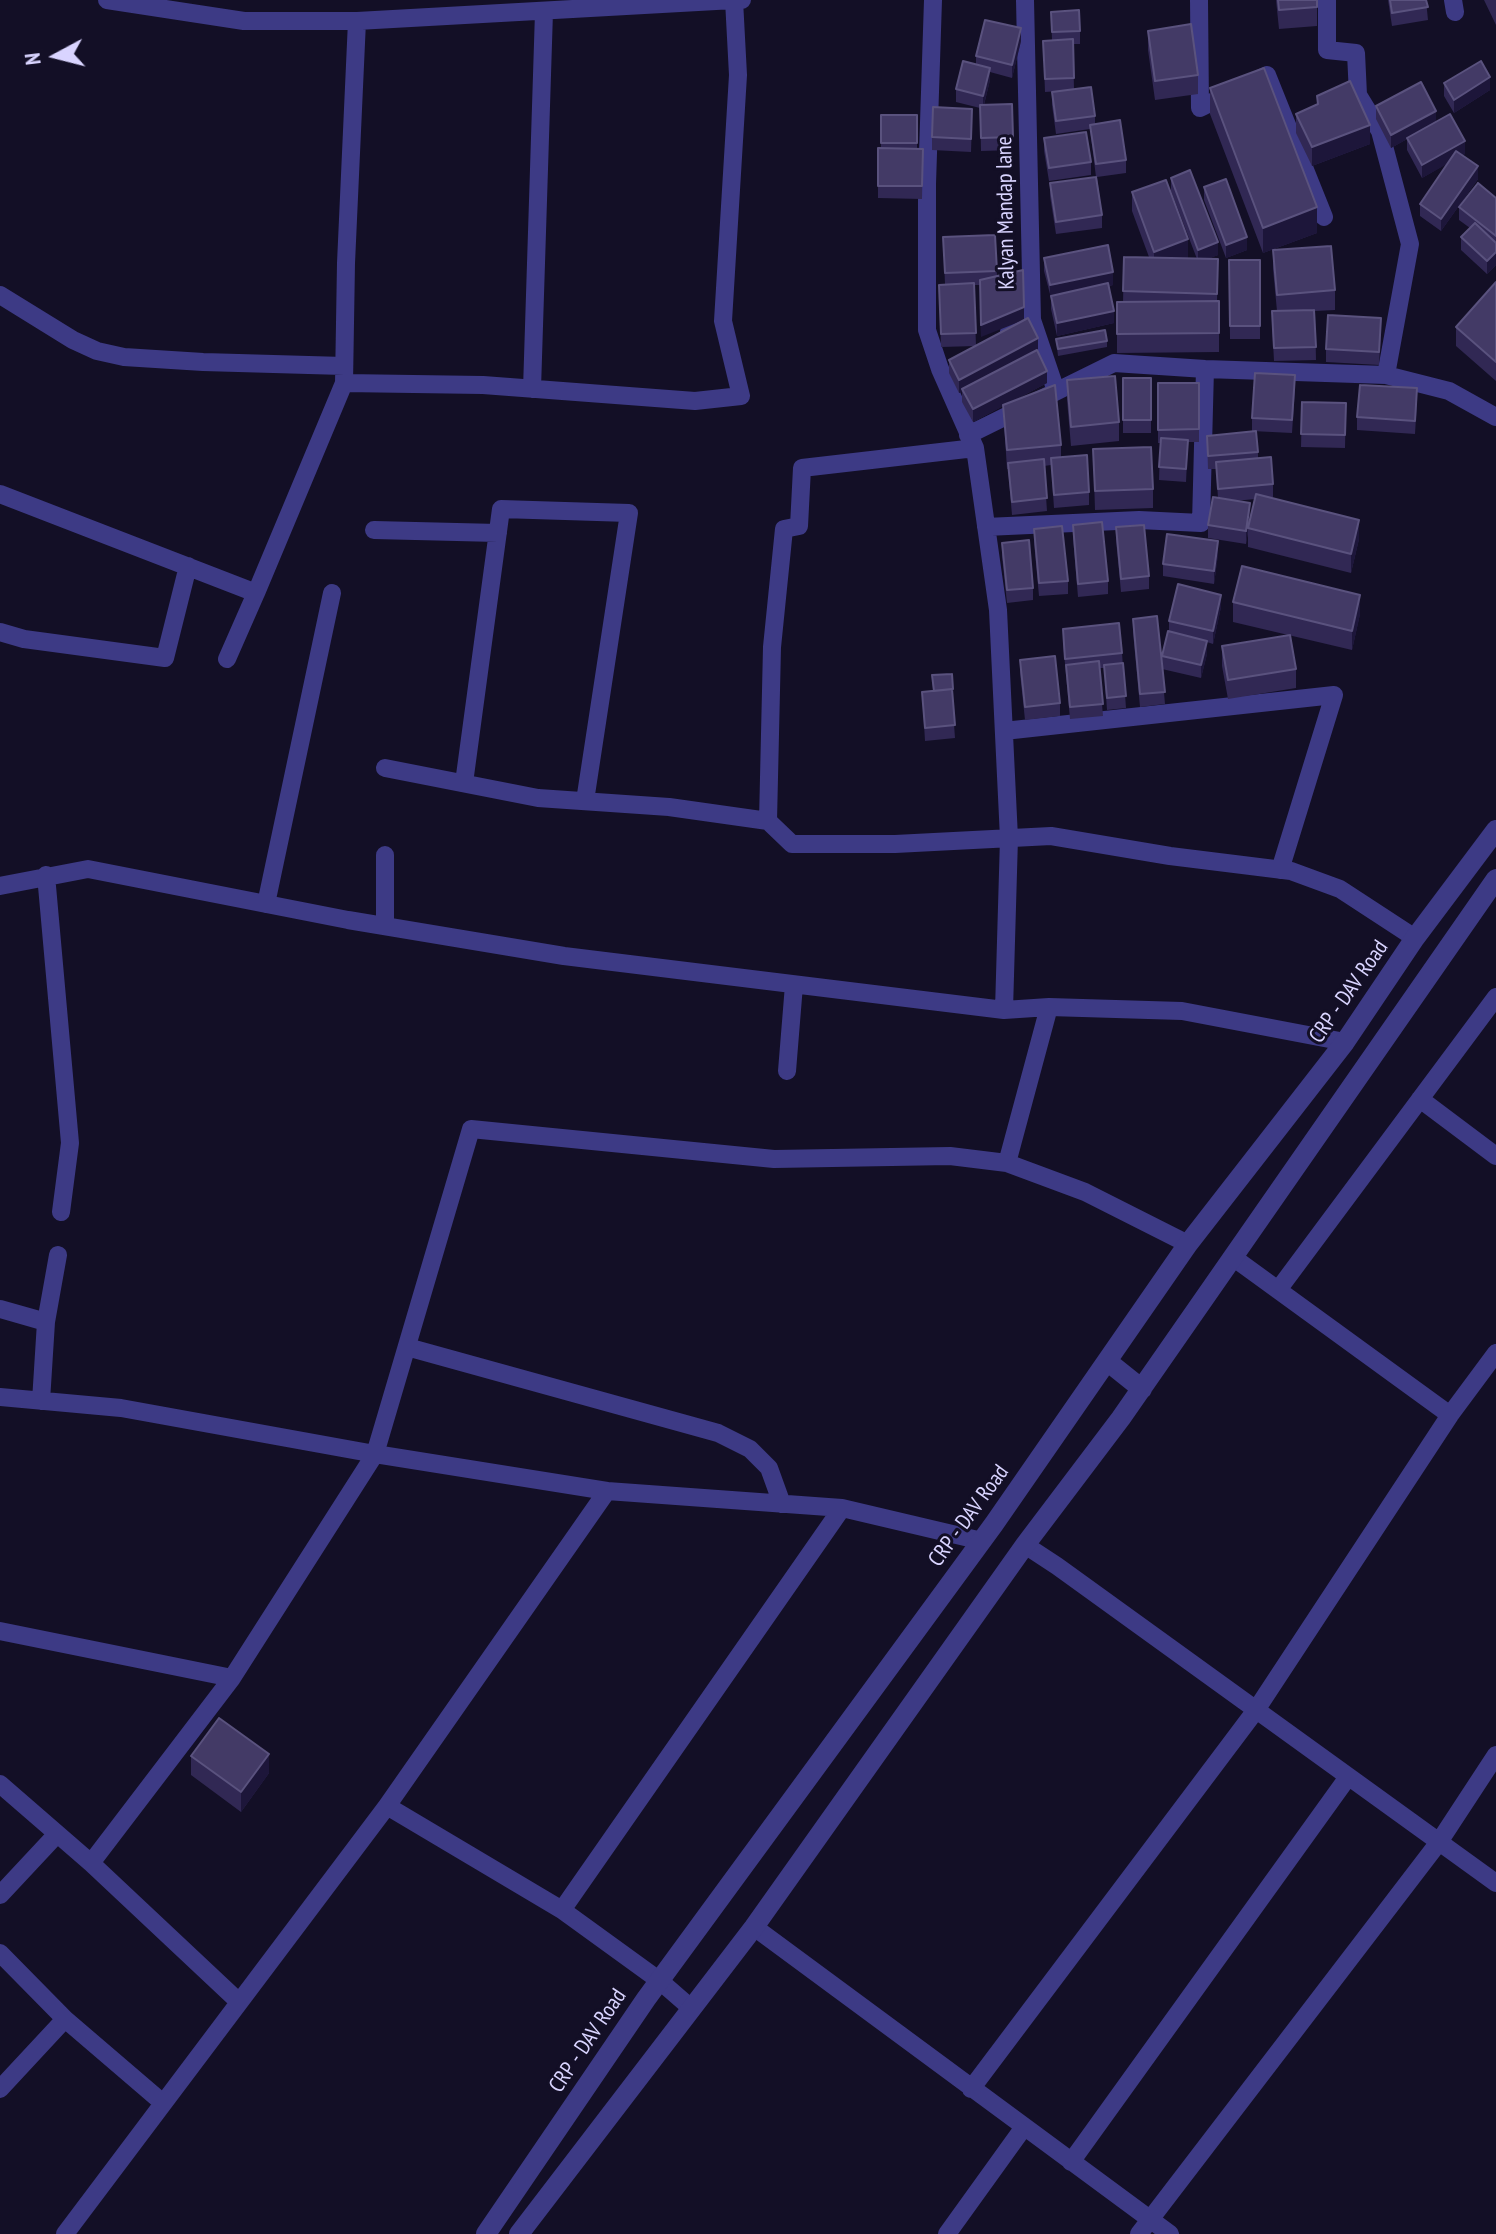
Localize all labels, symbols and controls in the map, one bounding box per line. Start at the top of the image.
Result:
north arrow [16,16,96,96]
text: N [18,51,47,67]
street label: Kalyan Mandap lane [991,136,1021,290]
street label: CRP - DAV Road [1304,936,1394,1048]
street label: CRP - DAV Road [923,1460,1015,1572]
street label: CRP - DAV Road [544,1984,632,2098]

